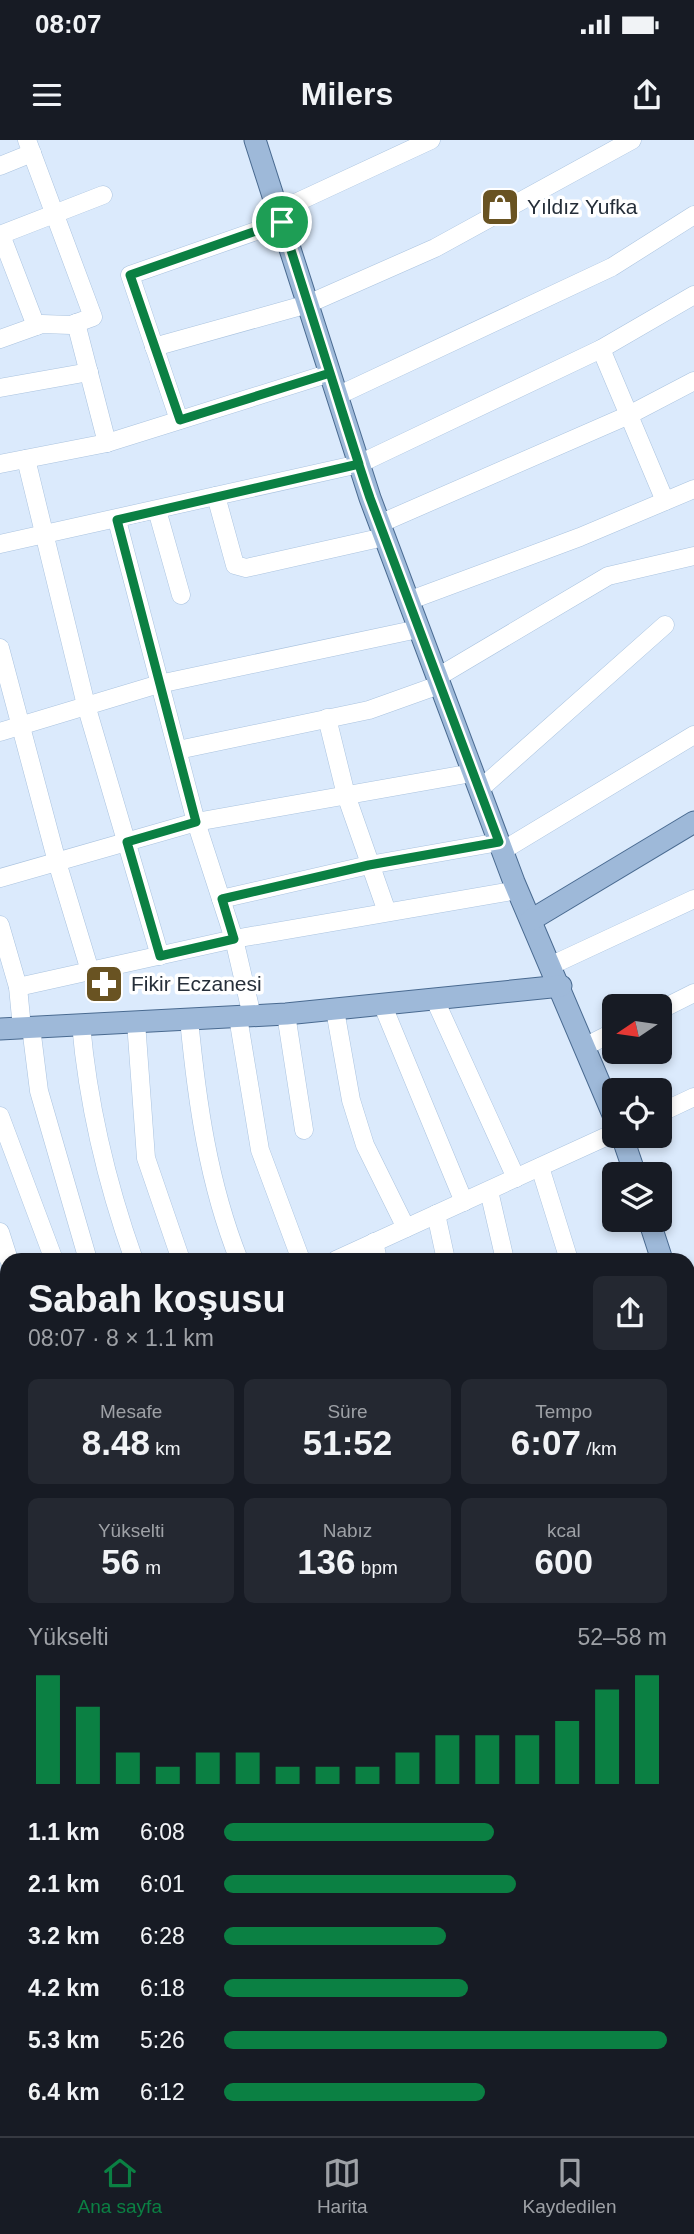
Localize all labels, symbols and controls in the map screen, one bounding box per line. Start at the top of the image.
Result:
text: 08:07 [35,9,102,39]
icon: menu [28,76,66,114]
text: Milers [301,76,393,112]
icon: share [628,76,666,114]
shop icon: Yıldız Yufka [479,186,521,228]
pin [252,192,312,252]
place label: Yıldız Yufka [527,195,638,218]
icon: arrive [263,203,301,241]
pharmacy icon: Fikir Eczanesi [83,963,125,1005]
place label: Fikir Eczanesi [131,972,262,995]
north arrow [602,994,672,1064]
map controls [602,994,672,1232]
button: locate [602,1078,672,1148]
button: layers [602,1162,672,1232]
button: share [593,1276,667,1350]
text: Sabah koşusu [28,1278,286,1320]
text: 08:07 · 8 × 1.1 km [28,1325,214,1351]
text: Mesafe [100,1401,162,1422]
text: Süre [327,1401,368,1422]
text: Tempo [535,1401,592,1422]
text: 8.48 [82,1423,150,1462]
text: 51:52 [303,1423,392,1462]
text: 6:07 [511,1423,581,1462]
text: km [150,1438,181,1459]
text: /km [581,1438,617,1459]
text: Yükselti [98,1520,164,1541]
text: Nabız [323,1520,372,1541]
text: kcal [547,1520,581,1541]
text: 56 [101,1542,140,1581]
text: 136 [297,1542,356,1581]
text: 600 [535,1542,593,1581]
text: m [140,1557,161,1578]
text: bpm [356,1557,398,1578]
text: Yükselti [28,1624,109,1650]
text: 52–58 m [577,1624,667,1650]
text: 1.1 km [28,1819,100,1845]
text: 6:08 [140,1819,185,1845]
text: 2.1 km [28,1871,100,1897]
text: 6:01 [140,1871,185,1897]
text: 3.2 km [28,1923,100,1949]
text: 6:28 [140,1923,185,1949]
text: 4.2 km [28,1975,100,2001]
text: 6:18 [140,1975,185,2001]
text: 5.3 km [28,2027,100,2053]
text: 5:26 [140,2027,185,2053]
text: 6.4 km [28,2079,100,2105]
text: 6:12 [140,2079,185,2105]
tab: Ana sayfa [77,2154,162,2218]
tab: Harita [317,2154,368,2218]
tab: Kaydedilen [522,2154,617,2218]

